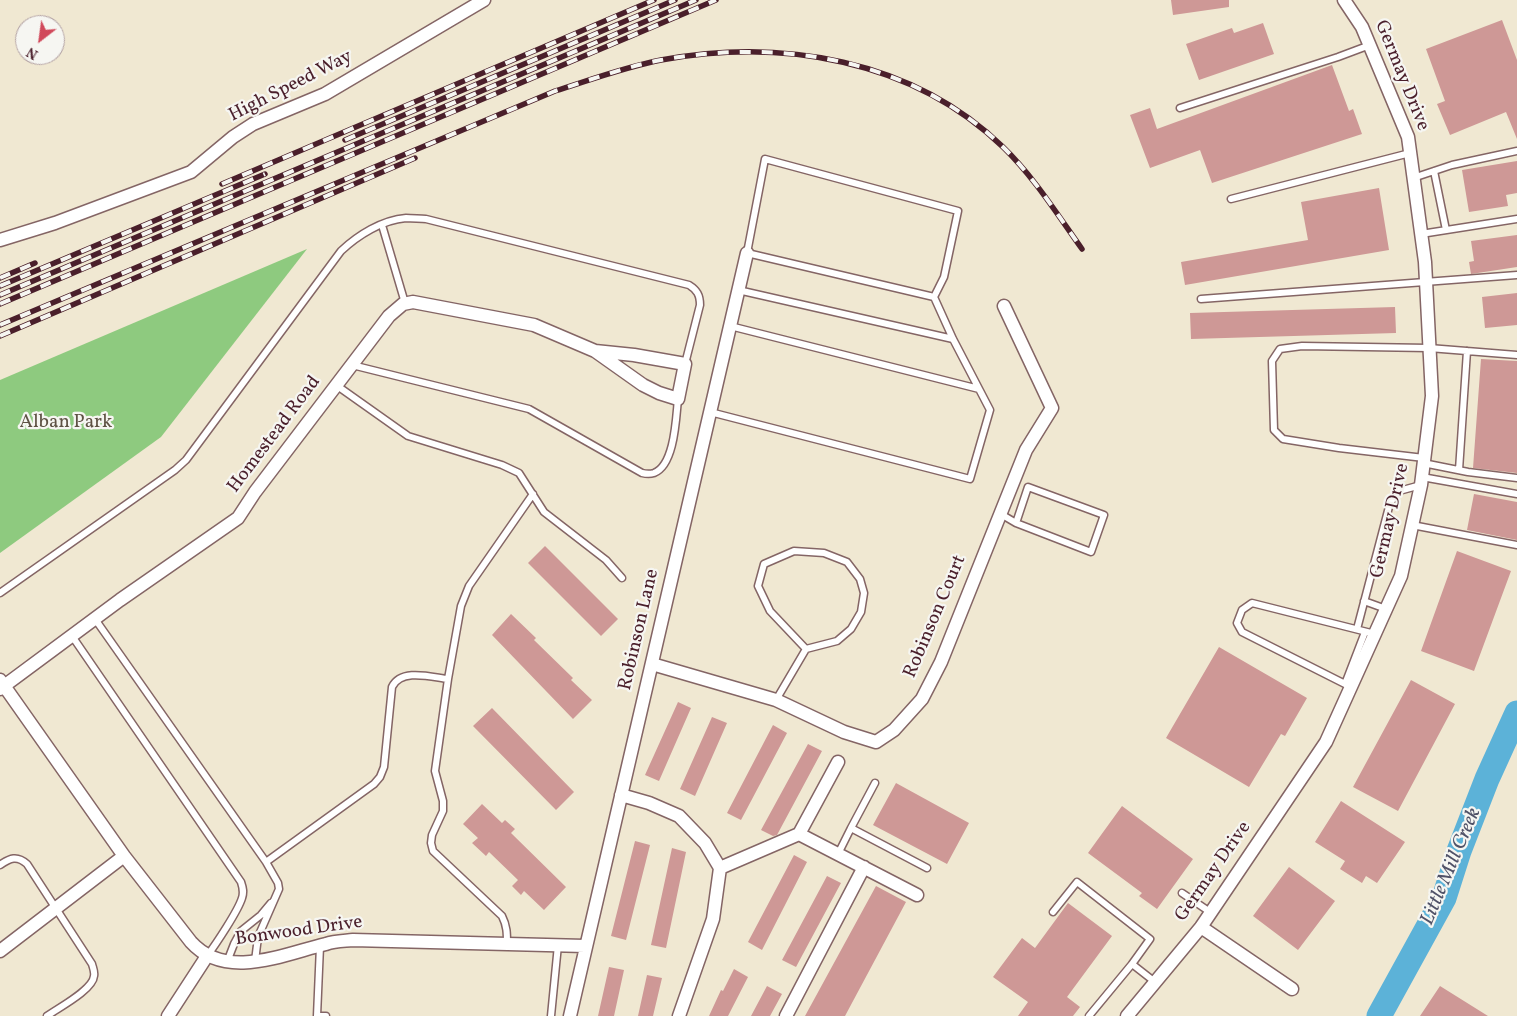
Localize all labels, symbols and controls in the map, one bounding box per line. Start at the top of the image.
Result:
north arrow [15,15,65,65]
street label: Germay Drive [1369,17,1433,135]
text: N [24,42,42,63]
street label: High Speed Way [225,46,357,128]
street label: Homestead Road [224,372,326,498]
park label: Alban Park [20,413,112,435]
street label: Germay Drive [1367,461,1415,581]
street label: Robinson Court [900,552,972,682]
street label: Robinson Lane [615,567,665,693]
water label: Little Mill Creek [1417,805,1487,929]
street label: Germay Drive [1171,818,1257,926]
street label: Bonwood Drive [234,912,364,952]

